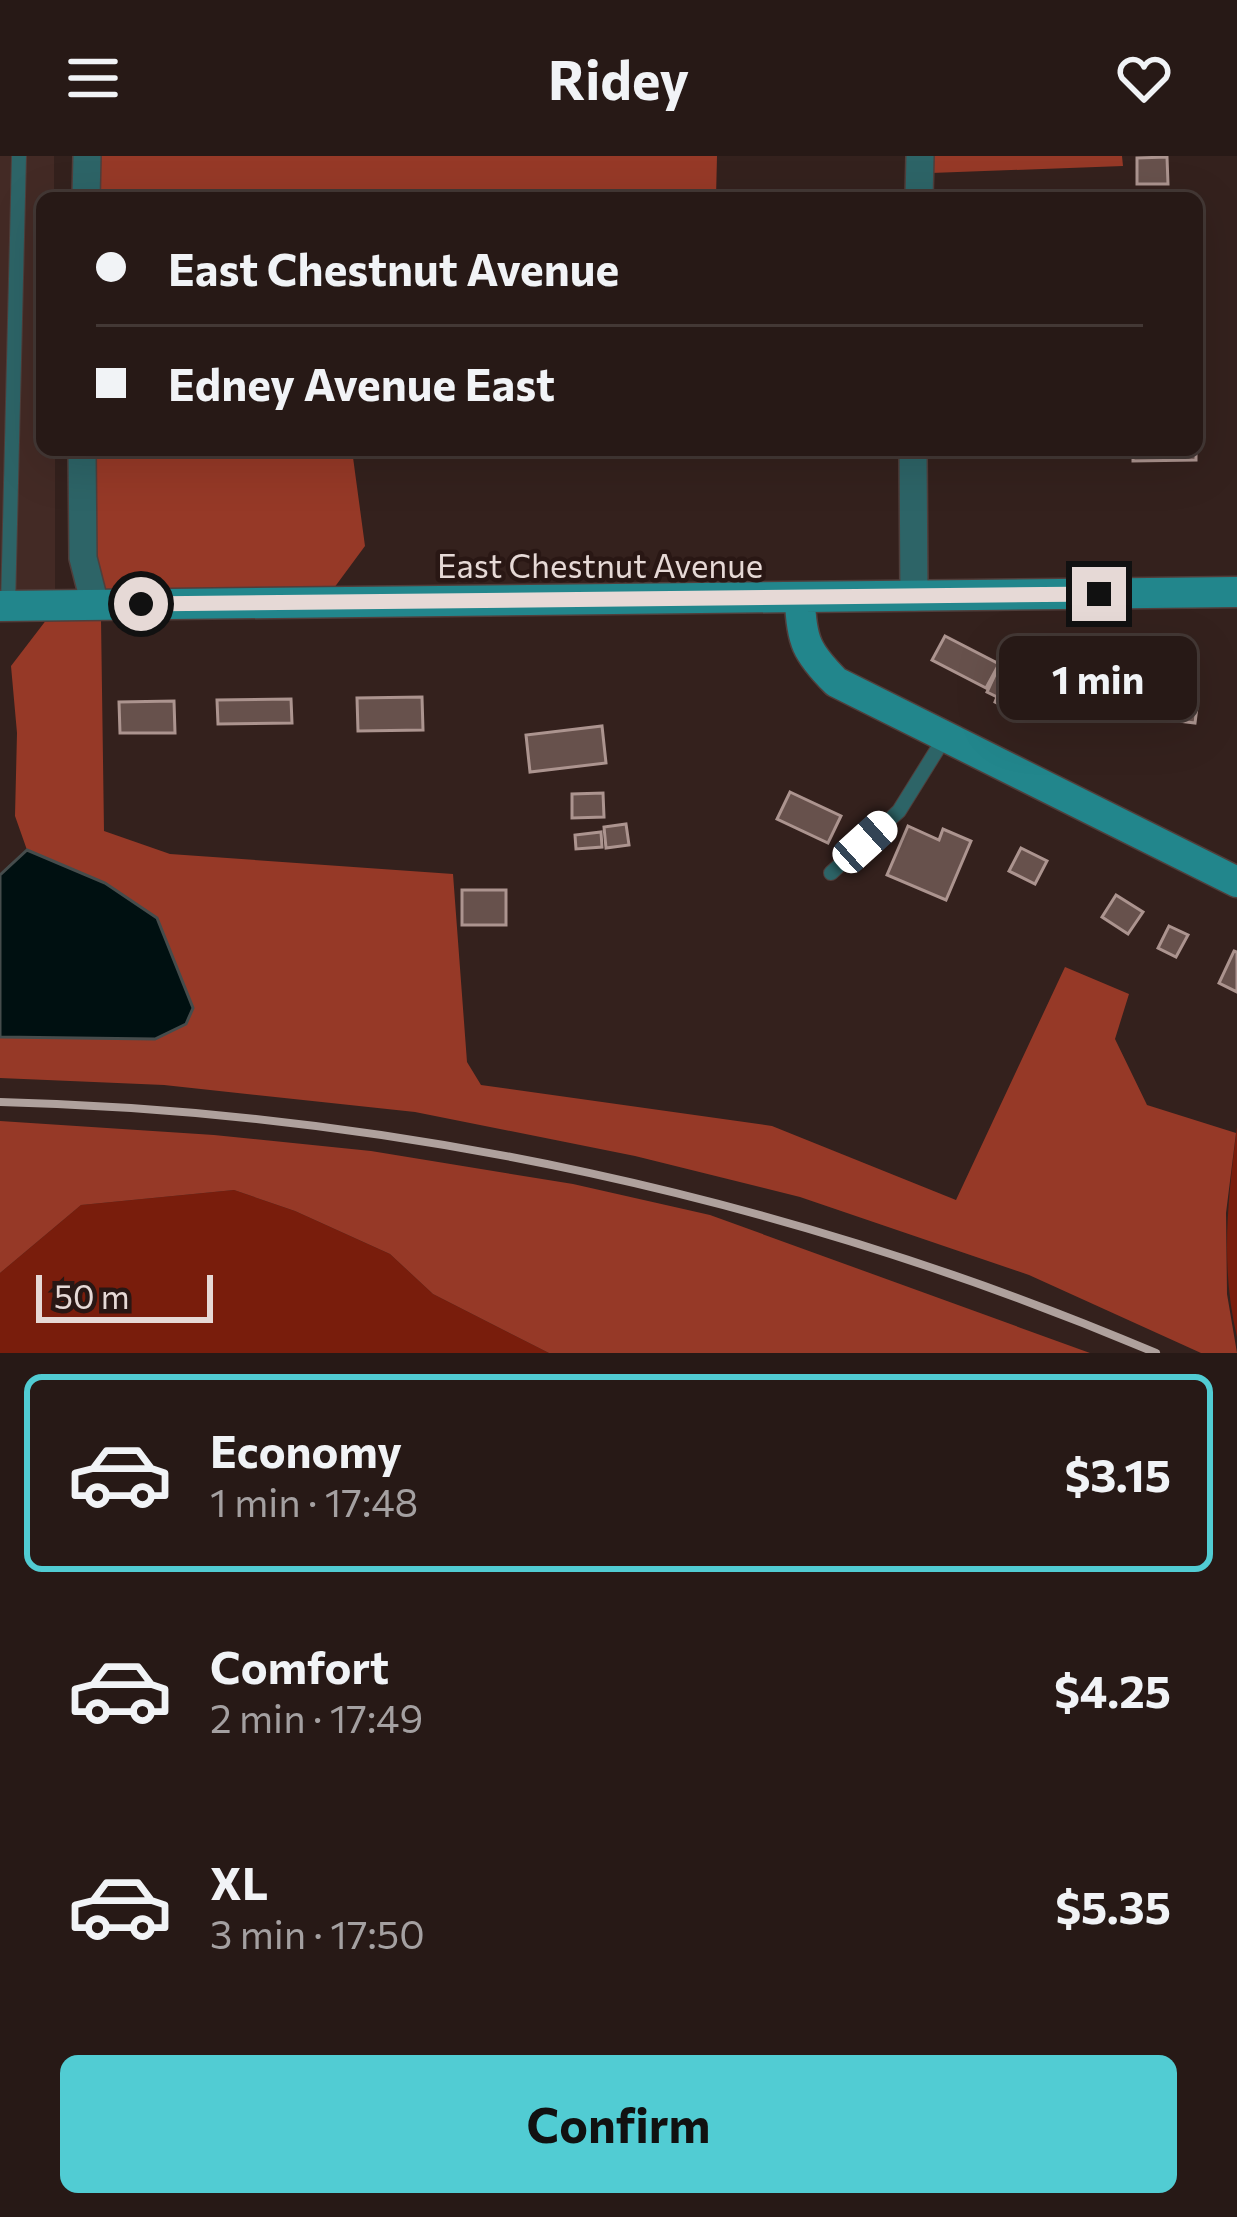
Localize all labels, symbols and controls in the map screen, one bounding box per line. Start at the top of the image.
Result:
icon: menu [60,45,126,111]
text: Ridey [548,45,689,111]
icon: heart [1111,45,1177,111]
text: East Chestnut Avenue [168,240,619,295]
text: Edney Avenue East [168,355,555,410]
street label: East Chestnut Avenue [437,544,763,585]
route end [1072,567,1126,621]
route start [114,577,168,631]
callout: 1 min [1000,636,1198,720]
text: 1 min [1052,654,1144,702]
car [826,805,904,879]
scale bar [36,1269,213,1322]
text: 50 m [54,1275,130,1316]
icon: car [66,1419,174,1527]
text: Economy [210,1422,402,1477]
text: $3.15 [1064,1446,1171,1501]
text: 1 min · 17:48 [210,1477,418,1525]
icon: car [66,1635,174,1743]
text: Comfort [210,1638,389,1693]
text: $4.25 [1054,1662,1171,1717]
text: 2 min · 17:49 [210,1693,423,1741]
icon: car [66,1851,174,1959]
text: XL [210,1854,268,1909]
text: $5.35 [1055,1878,1171,1933]
text: 3 min · 17:50 [210,1909,425,1957]
button: Confirm [60,2055,1177,2193]

